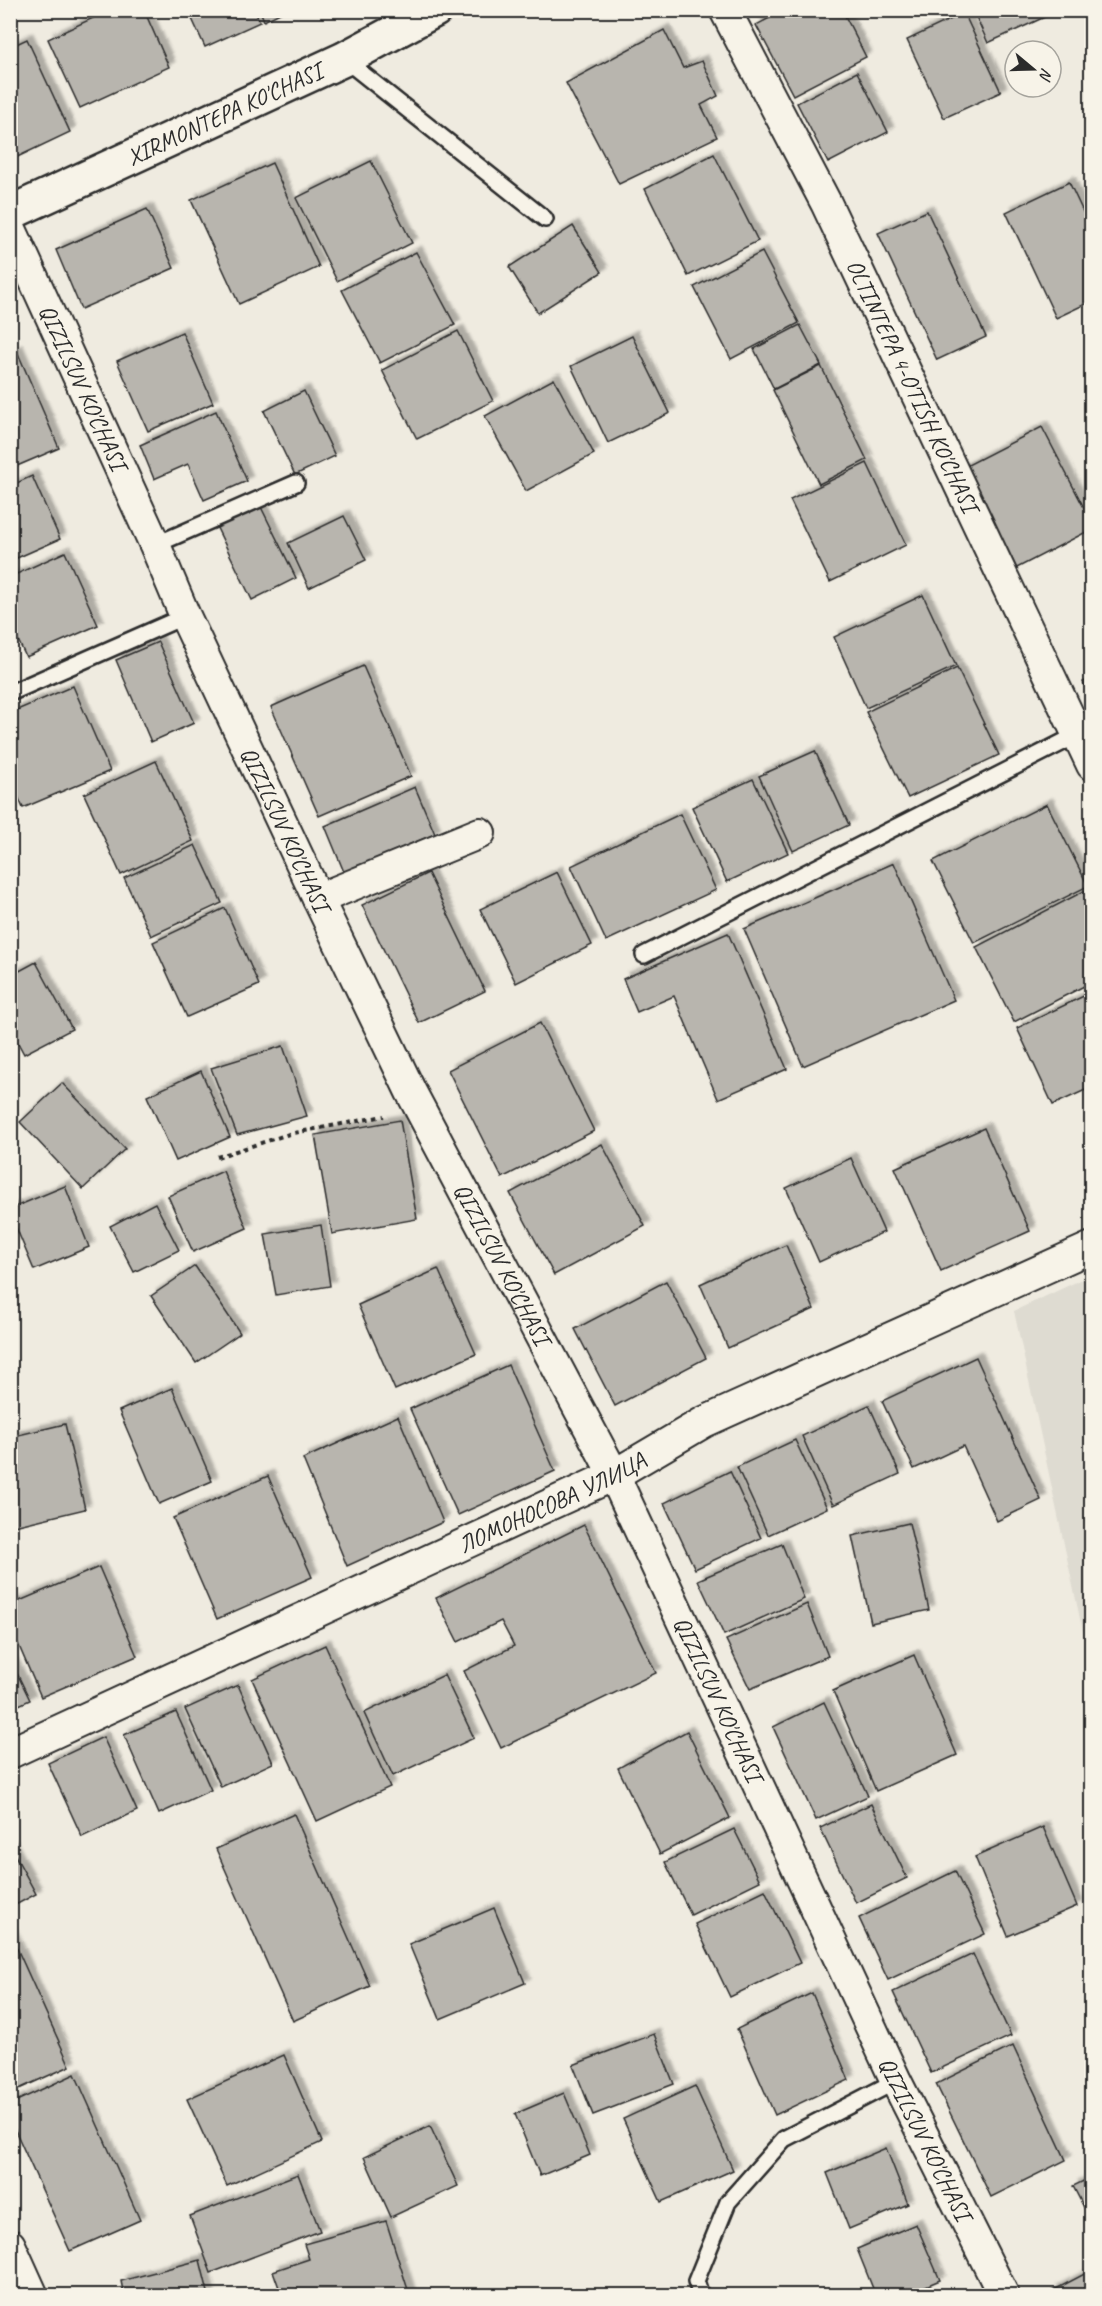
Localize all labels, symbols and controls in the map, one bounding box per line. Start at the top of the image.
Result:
north arrow [1003,39,1063,99]
street label: XIRMONTEPA KO'CHASI [122,54,332,172]
text: N [1034,66,1057,84]
street label: OLTINTEPA 4-O'TISH KO'CHASI [840,254,987,522]
street label: QIZILSUV KO'CHASI [32,300,136,479]
street label: QIZILSUV KO'CHASI [234,742,339,921]
street label: QIZILSUV KO'CHASI [447,1178,560,1354]
street label: ЛОМОНОСОВА УЛИЦА [453,1444,652,1560]
street label: QIZILSUV KO'CHASI [667,1612,772,1791]
street label: QIZILSUV KO'CHASI [872,2052,981,2230]

